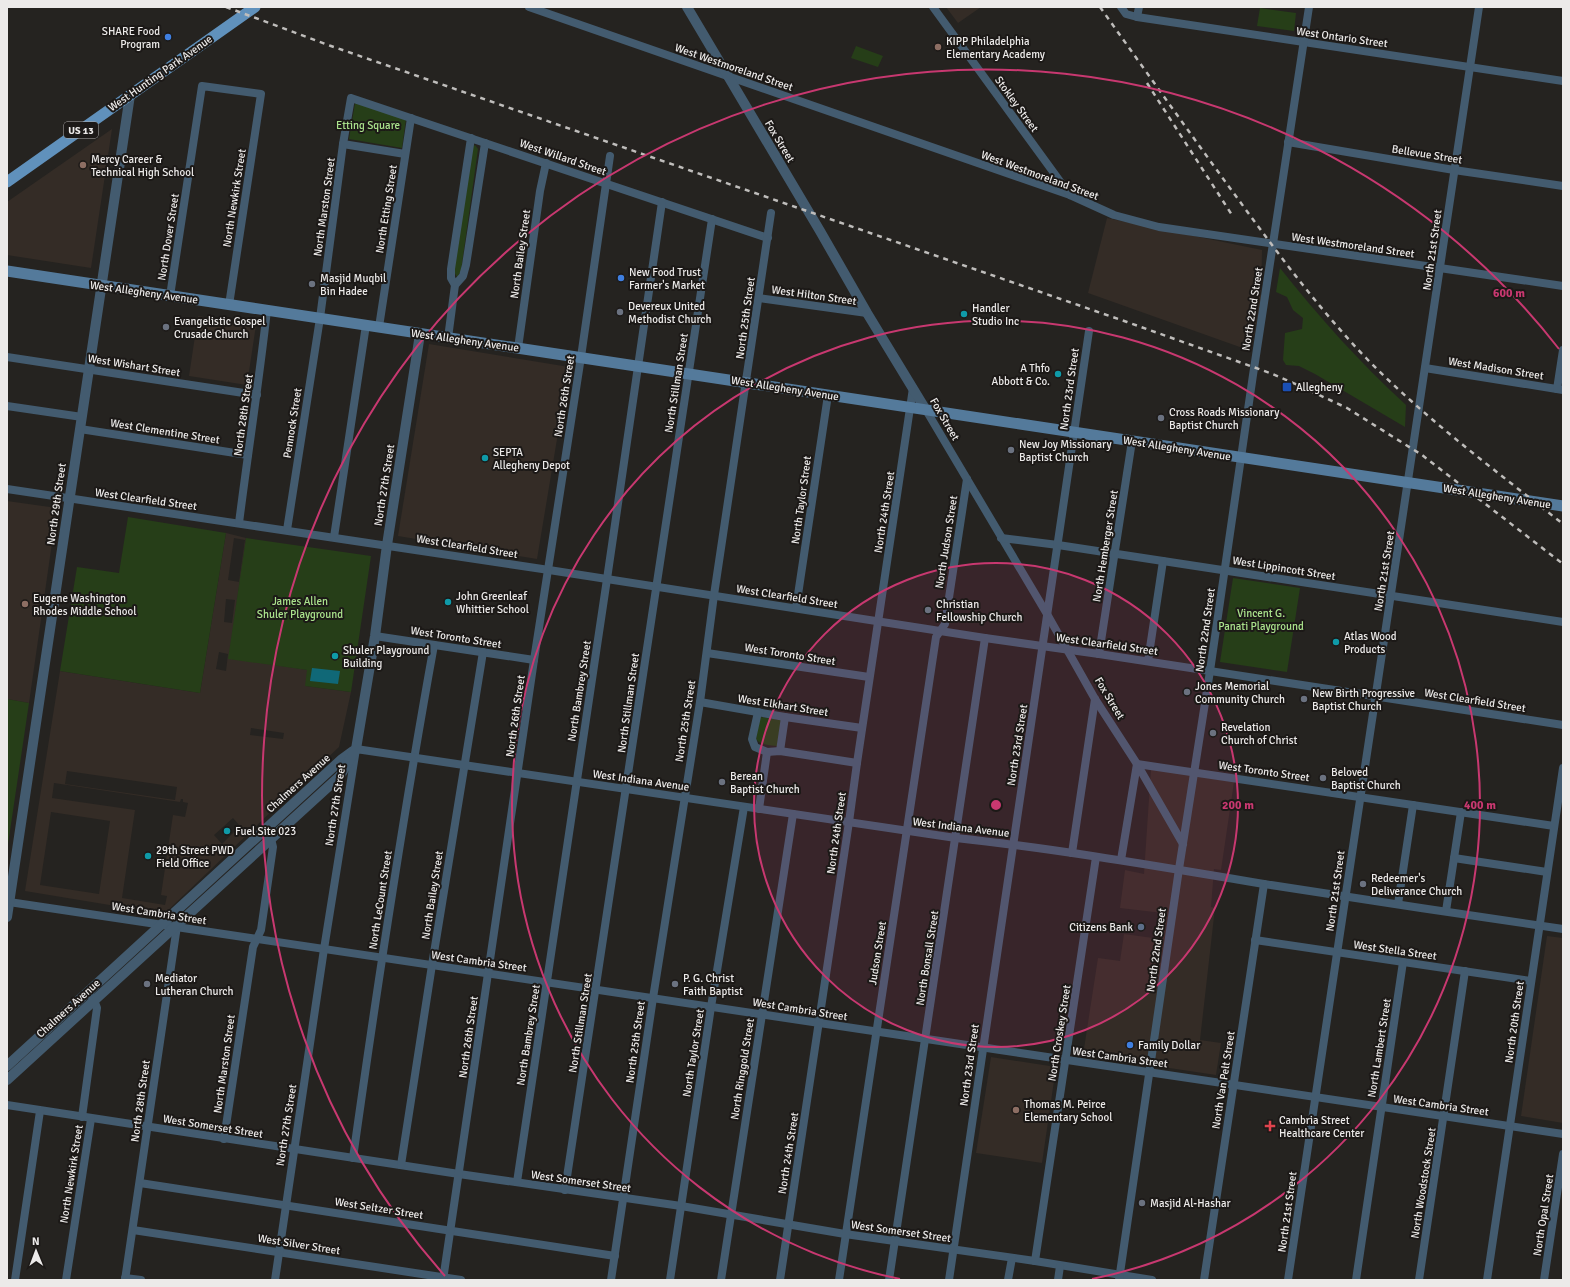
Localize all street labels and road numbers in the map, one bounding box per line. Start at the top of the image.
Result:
street label: West Ontario Street [1295,25,1389,50]
street label: West Hunting Park Avenue [106,33,215,114]
street label: West Westmoreland Street [673,41,795,94]
street label: Stokley Street [992,74,1041,135]
street label: Fox Street [762,118,797,165]
road number: US 13 [64,122,98,138]
street label: West Willard Street [518,137,608,178]
street label: Bellevue Street [1391,142,1463,167]
street label: North Newkirk Street [220,148,249,248]
street label: West Westmoreland Street [979,148,1101,203]
street label: North Marston Street [311,157,338,257]
street label: North Etting Street [373,164,400,254]
street label: North Dover Street [155,192,182,282]
street label: North Bailey Street [508,209,533,299]
street label: North 21st Street [1420,209,1445,291]
street label: West Westmoreland Street [1291,230,1415,261]
street label: North 22nd Street [1239,266,1266,352]
street label: North 25th Street [733,276,758,360]
street label: West Allegheny Avenue [89,278,199,307]
street label: West Hilton Street [771,283,857,308]
street label: West Allegheny Avenue [410,326,520,355]
street label: North Stillman Street [662,332,691,434]
street label: North 23rd Street [1057,347,1082,431]
street label: West Wishart Street [87,352,181,379]
street label: North 26th Street [552,354,577,438]
street label: West Madison Street [1447,355,1545,382]
street label: North 28th Street [231,373,256,457]
street label: West Allegheny Avenue [730,374,840,403]
street label: Pennock Street [281,387,304,459]
street label: Fox Street [927,396,962,443]
street label: West Clementine Street [109,416,221,447]
street label: West Allegheny Avenue [1122,434,1232,463]
street label: North 27th Street [372,443,397,527]
street label: North Taylor Street [789,455,814,545]
street label: North 29th Street [44,462,69,546]
street label: North 24th Street [872,470,897,554]
street label: West Allegheny Avenue [1442,482,1552,511]
street label: West Clearfield Street [94,486,198,513]
street label: North Hemberger Street [1090,489,1121,603]
street label: North Judson Street [933,494,960,590]
street label: North 21st Street [1372,530,1397,612]
street label: West Clearfield Street [415,532,519,561]
street label: West Lippincott Street [1231,554,1337,583]
street label: West Clearfield Street [735,582,839,611]
street label: North 22nd Street [1193,587,1218,673]
street label: West Toronto Street [410,624,502,651]
street label: West Clearfield Street [1055,631,1159,658]
street label: North Bambrey Street [565,640,594,742]
street label: West Toronto Street [744,641,836,668]
street label: North Stillman Street [615,652,642,754]
street label: North 26th Street [503,674,528,758]
street label: Fox Street [1092,675,1127,722]
street label: North 25th Street [673,679,698,763]
street label: West Clearfield Street [1423,686,1527,715]
street label: West Elkhart Street [737,692,829,719]
street label: North 23rd Street [1005,703,1030,787]
street label: Chalmers Avenue [264,751,333,815]
street label: West Toronto Street [1218,759,1310,784]
street label: North 27th Street [323,763,348,847]
street label: West Indiana Avenue [592,767,690,794]
street label: North 24th Street [824,791,849,875]
street label: West Indiana Avenue [912,815,1010,840]
street label: North LeCount Street [366,850,395,950]
street label: North Bailey Street [419,850,446,940]
street label: North 21st Street [1323,850,1348,932]
street label: West Cambria Street [110,900,208,927]
street label: North 22nd Street [1144,907,1169,993]
street label: North Bonsall Street [914,910,941,1006]
street label: Judson Street [866,920,889,986]
street label: West Stella Street [1352,938,1438,963]
street label: West Cambria Street [430,948,528,975]
street label: North Stillman Street [566,972,595,1074]
street label: Chalmers Avenue [34,976,103,1040]
street label: North 20th Street [1502,980,1527,1064]
street label: North Bambrey Street [514,984,543,1086]
street label: North Croskey Street [1045,984,1074,1082]
street label: North 26th Street [456,995,481,1079]
street label: West Cambria Street [751,996,849,1023]
street label: North Lambert Street [1365,997,1394,1099]
street label: North 25th Street [623,1000,648,1084]
street label: North Taylor Street [680,1008,707,1098]
street label: North Marston Street [211,1014,238,1114]
street label: North Ringgold Street [728,1017,757,1121]
street label: North 23rd Street [957,1023,982,1107]
street label: North Van Pelt Street [1209,1030,1238,1130]
street label: West Cambria Street [1071,1044,1169,1071]
street label: North 28th Street [128,1059,153,1143]
street label: North 27th Street [274,1083,299,1167]
street label: West Cambria Street [1392,1092,1490,1119]
street label: North 24th Street [776,1111,801,1195]
street label: West Somerset Street [162,1112,264,1141]
street label: North Newkirk Street [57,1124,86,1224]
street label: North Woodstock Street [1408,1127,1439,1239]
street label: West Somerset Street [530,1168,632,1195]
street label: North 21st Street [1275,1171,1300,1253]
street label: North Opal Street [1531,1173,1556,1257]
street label: West Seltzer Street [334,1195,424,1222]
street label: West Somerset Street [850,1218,952,1245]
street label: West Silver Street [257,1232,341,1257]

